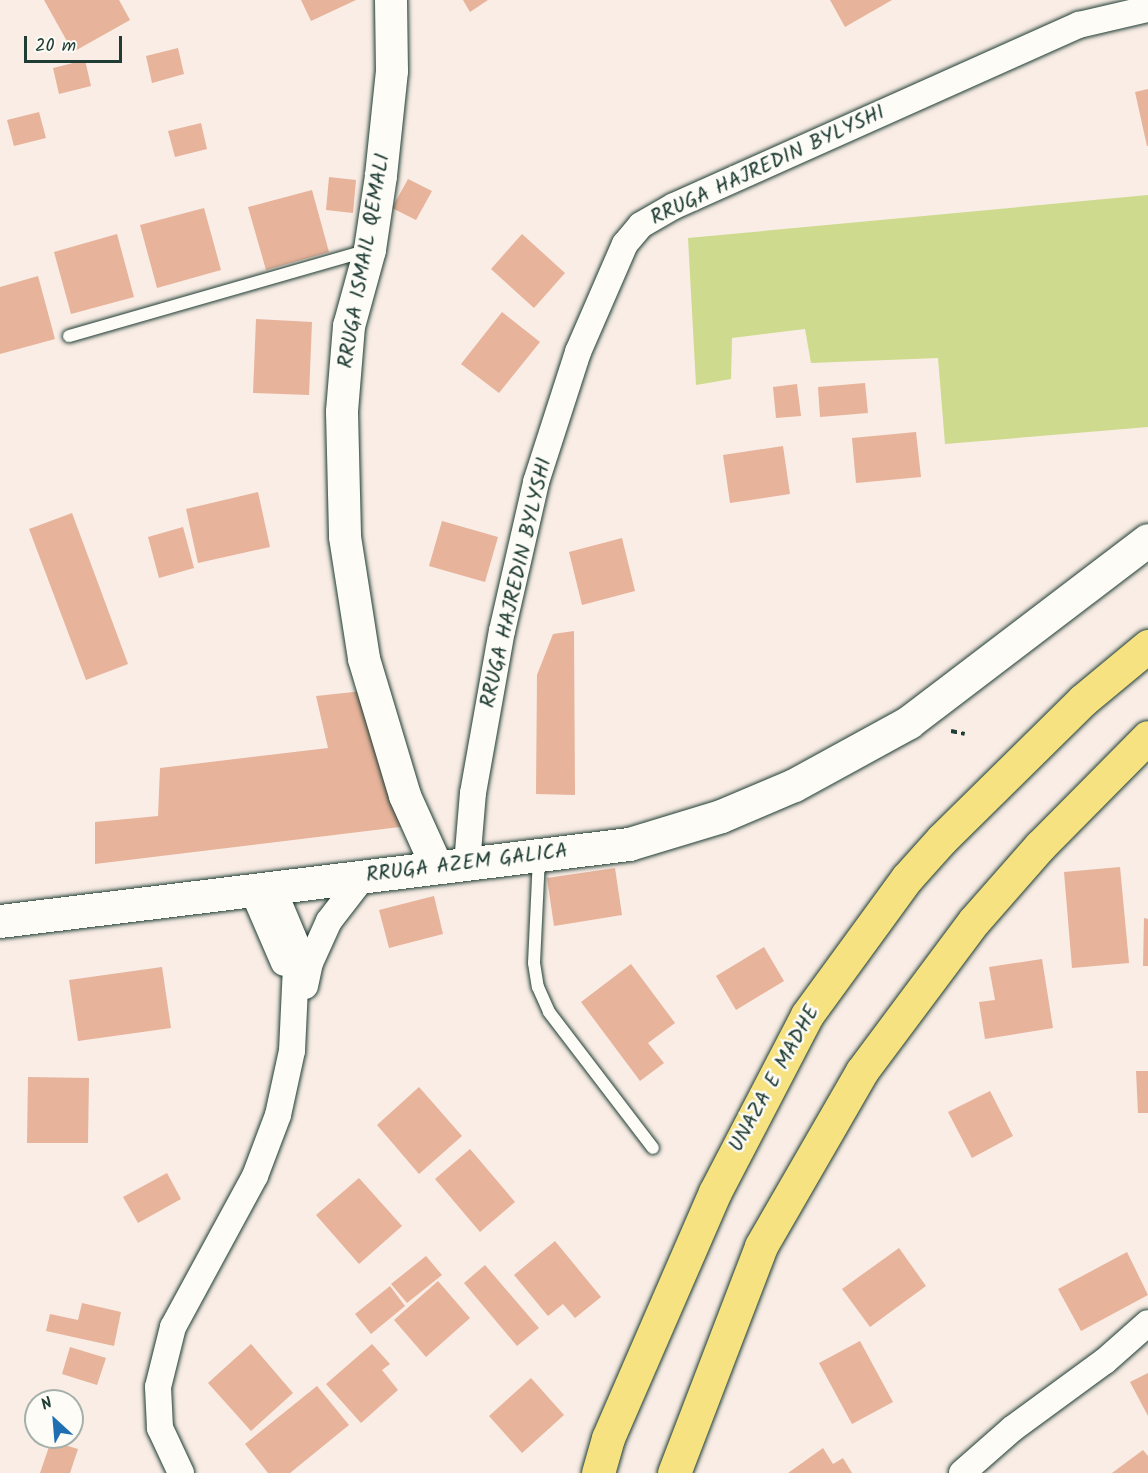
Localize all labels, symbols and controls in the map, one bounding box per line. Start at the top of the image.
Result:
scale bar [27,24,124,62]
text: 20 m [35,32,76,61]
street label: RRUGA HAJREDIN BYLYSHI [647,101,889,231]
street label: RRUGA ISMAIL QEMALI [334,152,396,370]
street label: RRUGA HAJREDIN BYLYSHI [476,456,558,710]
street label: RRUGA AZEM GALICA [365,839,569,889]
street label: UNAZA E MADHE [724,1001,826,1157]
north arrow [24,1389,84,1449]
text: N [37,1391,57,1418]

